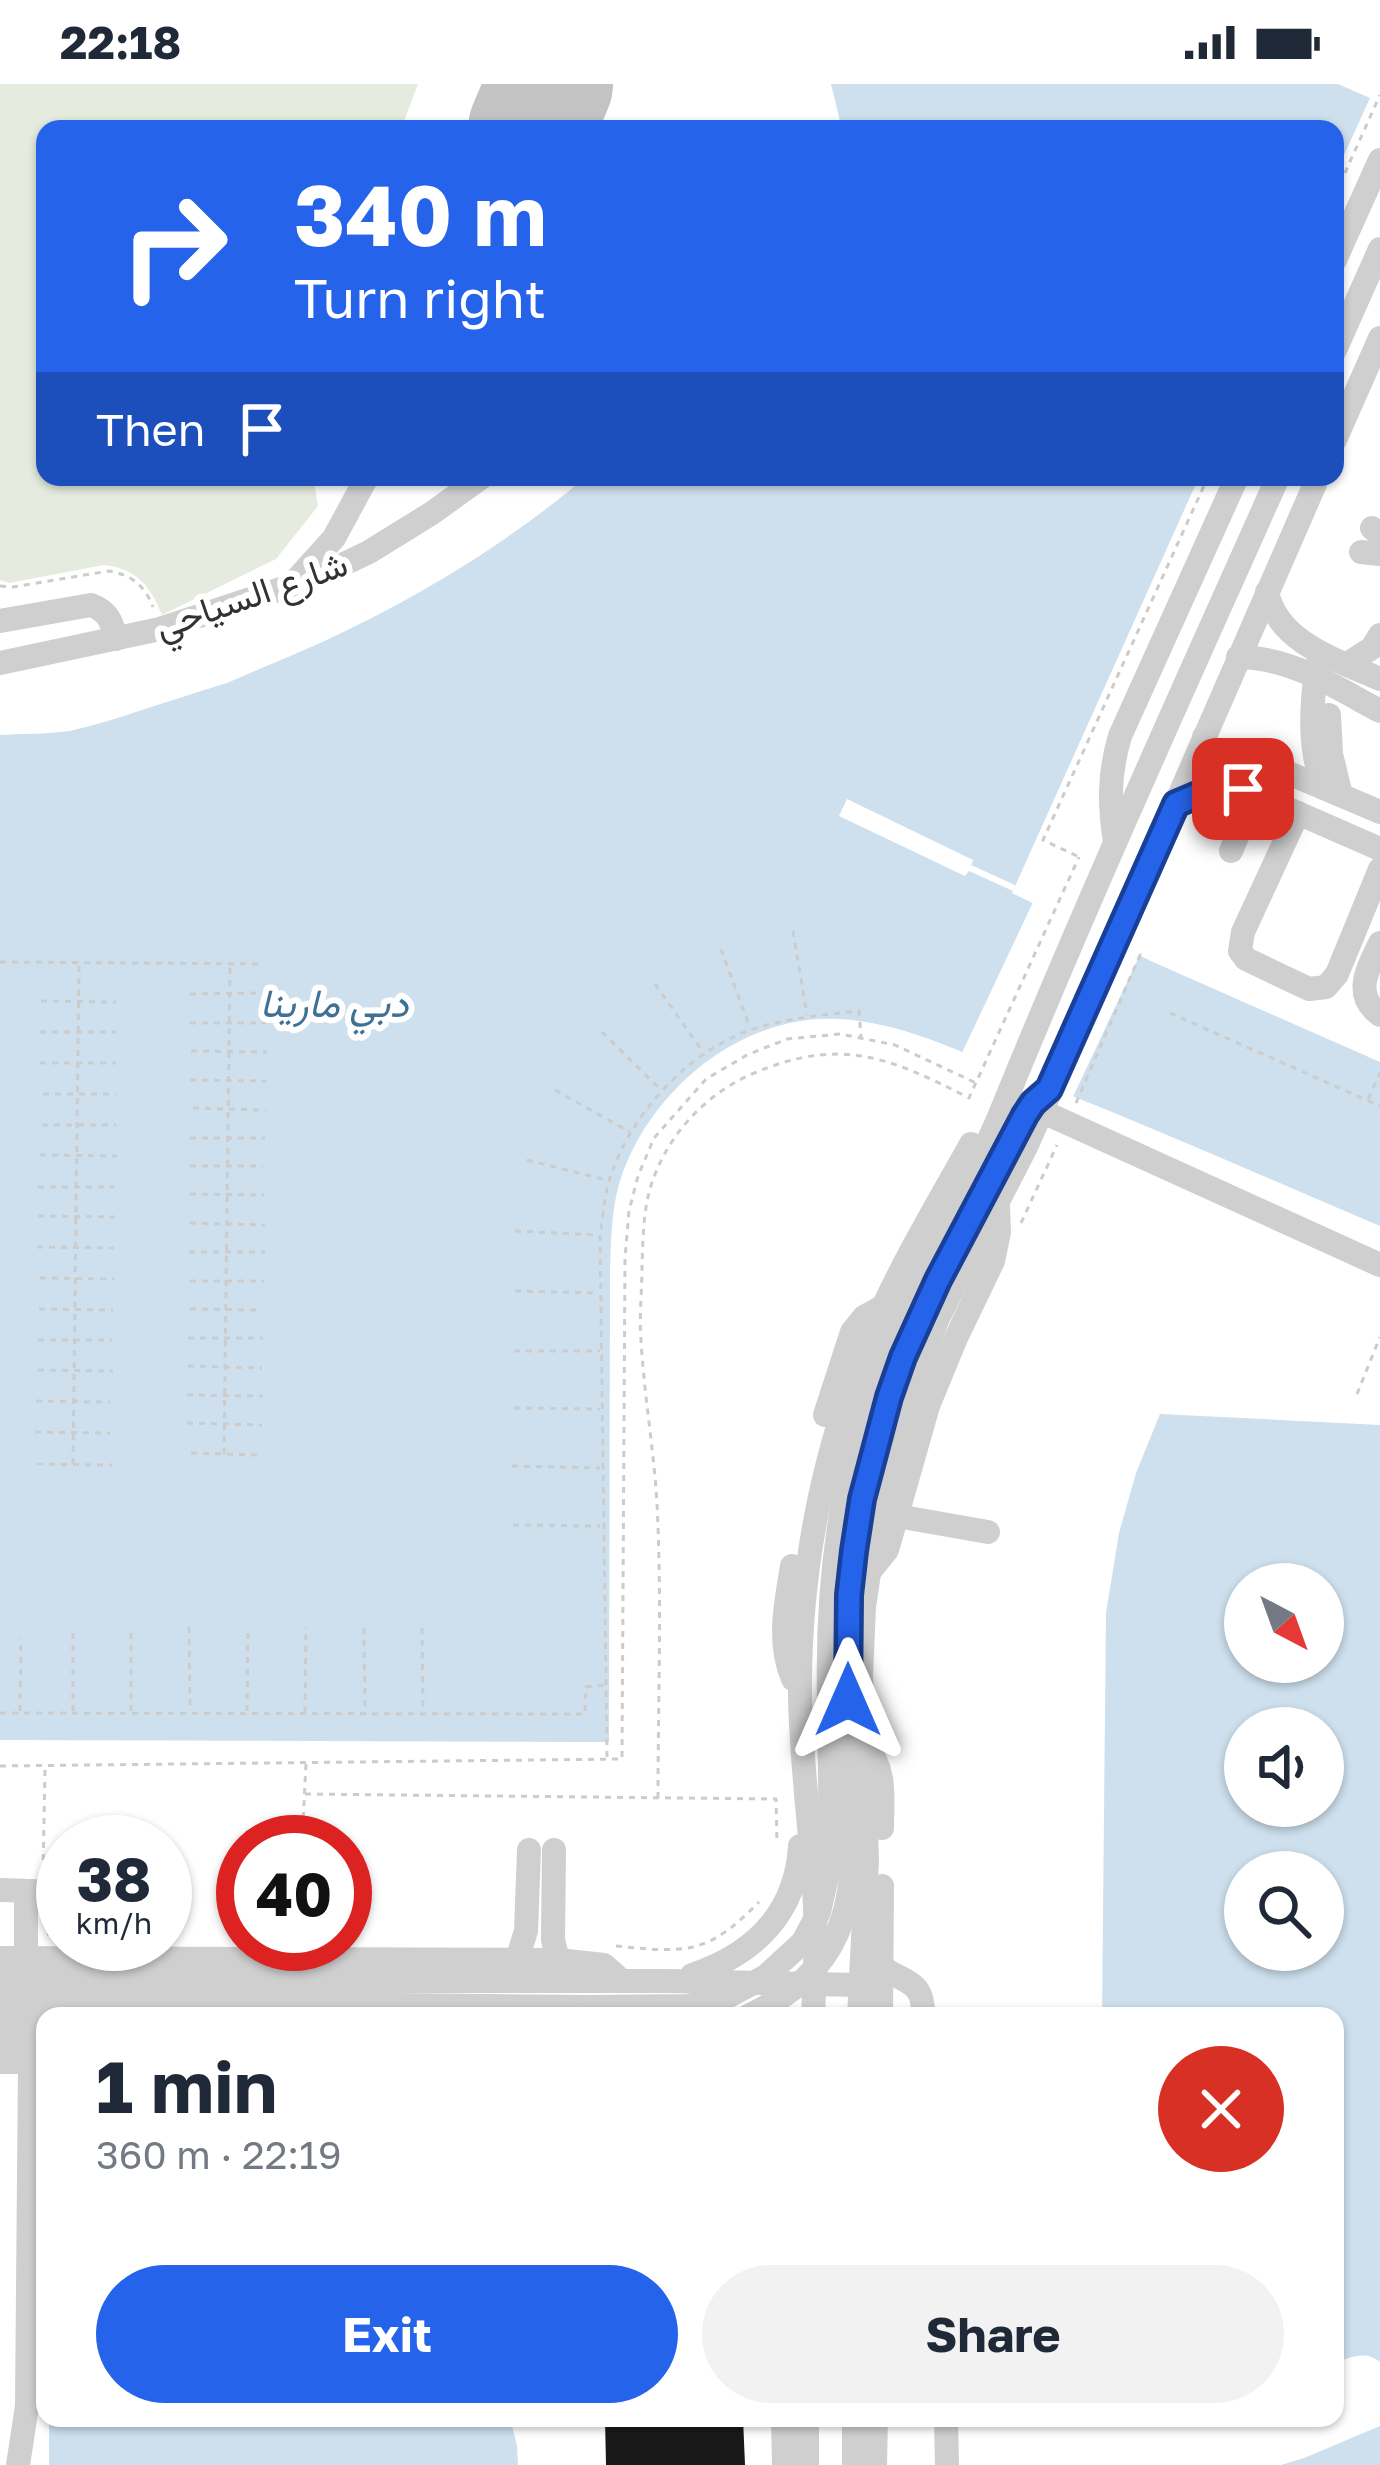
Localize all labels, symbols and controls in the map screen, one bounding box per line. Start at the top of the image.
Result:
text: 22:18 [60,15,181,69]
text: 340 m [294,164,547,264]
icon: right [96,168,252,324]
text: Turn right [294,265,546,330]
icon: arrive [229,396,295,462]
text: Then [96,402,205,456]
street label: شارع السياحي [149,541,356,655]
pin [1192,738,1294,840]
icon: arrive [1210,756,1276,822]
water label: دبي مارينا [260,979,409,1035]
north arrow [1224,1563,1344,1683]
map controls [1224,1563,1344,1971]
position arrow [785,1637,911,1763]
button: sound [1224,1707,1344,1827]
speed limit sign: 40 [216,1815,372,1971]
text: 38 [76,1842,151,1914]
button: search [1224,1851,1344,1971]
text: km/h [76,1905,152,1941]
text: 1 min [96,2042,277,2129]
button: close [1158,2046,1284,2172]
text: 360 m · 22:19 [96,2131,342,2178]
button: Exit [96,2265,678,2403]
button: Share [702,2265,1284,2403]

